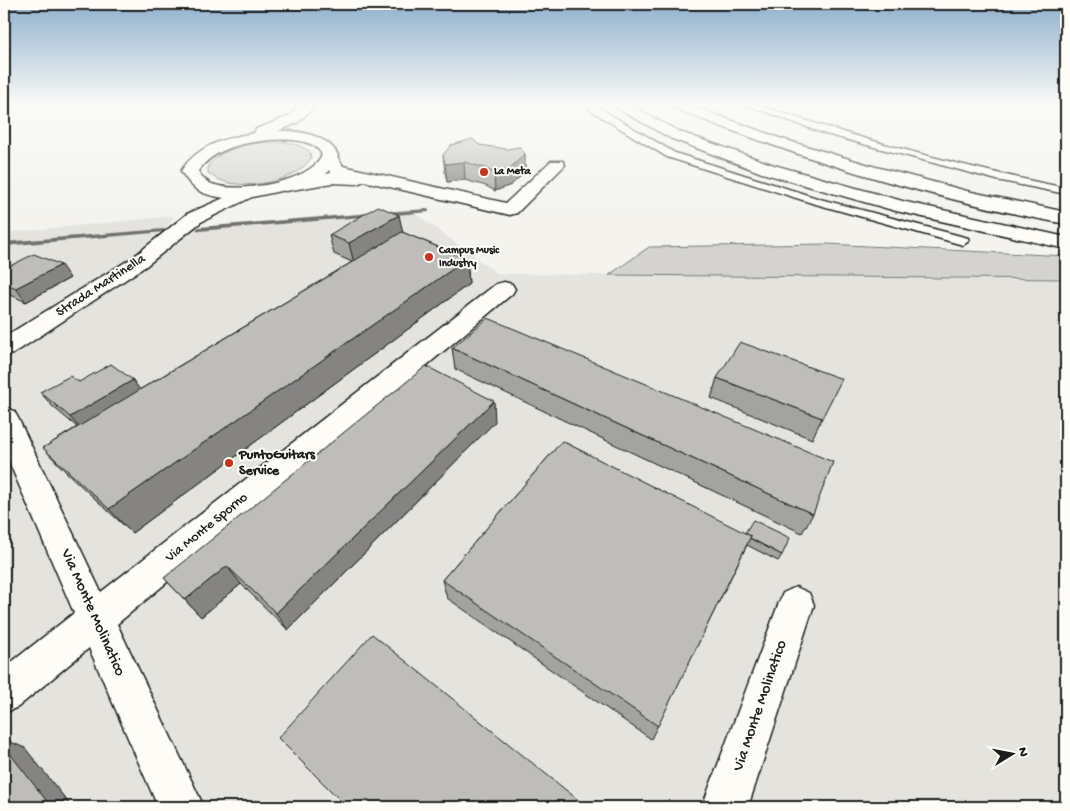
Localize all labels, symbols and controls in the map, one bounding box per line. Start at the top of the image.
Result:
place label: La Meta [494,165,532,178]
marker: La Meta [478,166,490,178]
place label: Campus Music Industry [438,245,500,270]
street label: Strada Martinella [53,250,150,321]
marker: Campus Music Industry [423,251,435,263]
place label: PuntoGuitars Service [238,447,316,480]
marker: PuntoGuitars Service [223,457,235,469]
street label: Via Monte Sporno [162,490,252,567]
street label: Via Monte Molinatico [55,546,129,680]
street label: Via Monte Molinatico [729,638,792,775]
north arrow [988,728,1038,778]
text: N [1013,746,1032,758]

